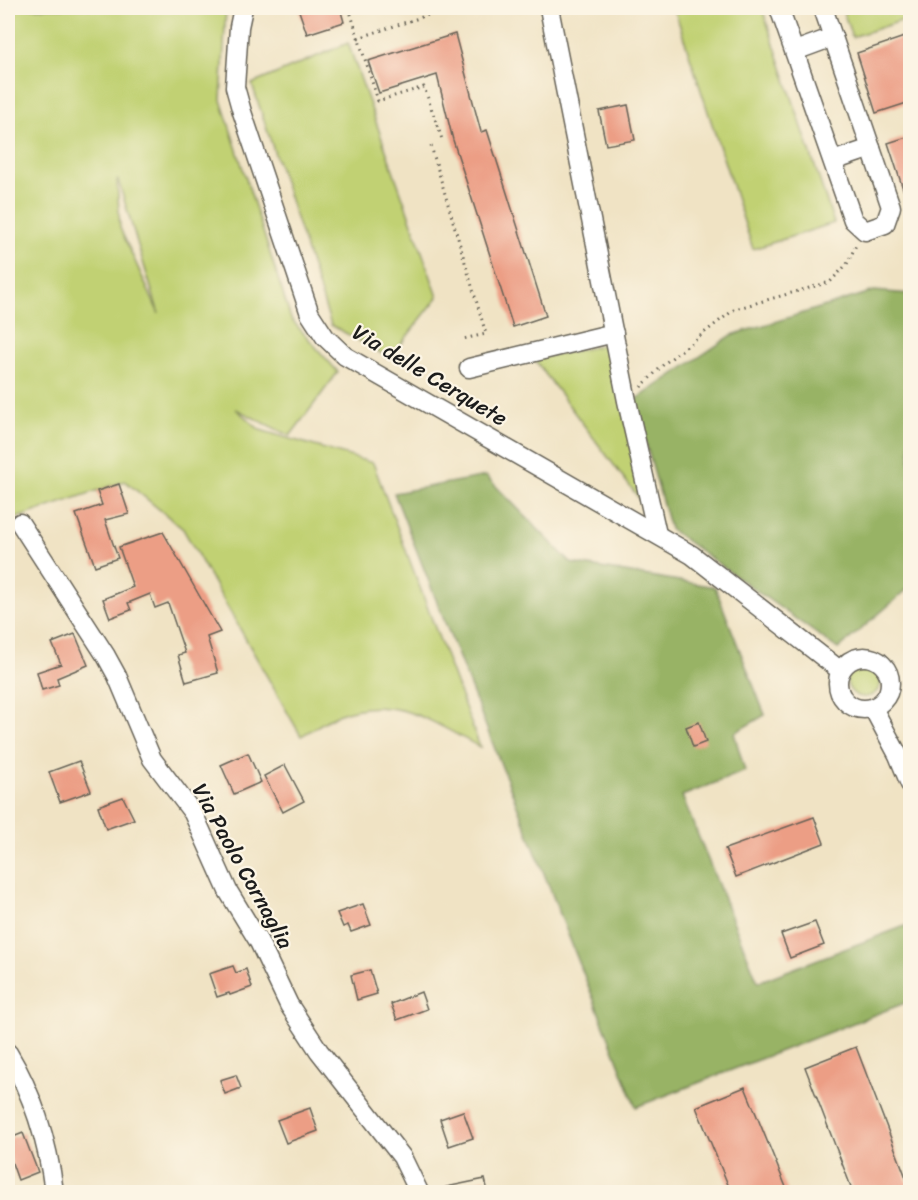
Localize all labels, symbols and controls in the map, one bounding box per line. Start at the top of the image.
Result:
street label: Via delle Cerquete [345,313,515,437]
street label: Via Paolo Cornaglia [181,776,305,956]

